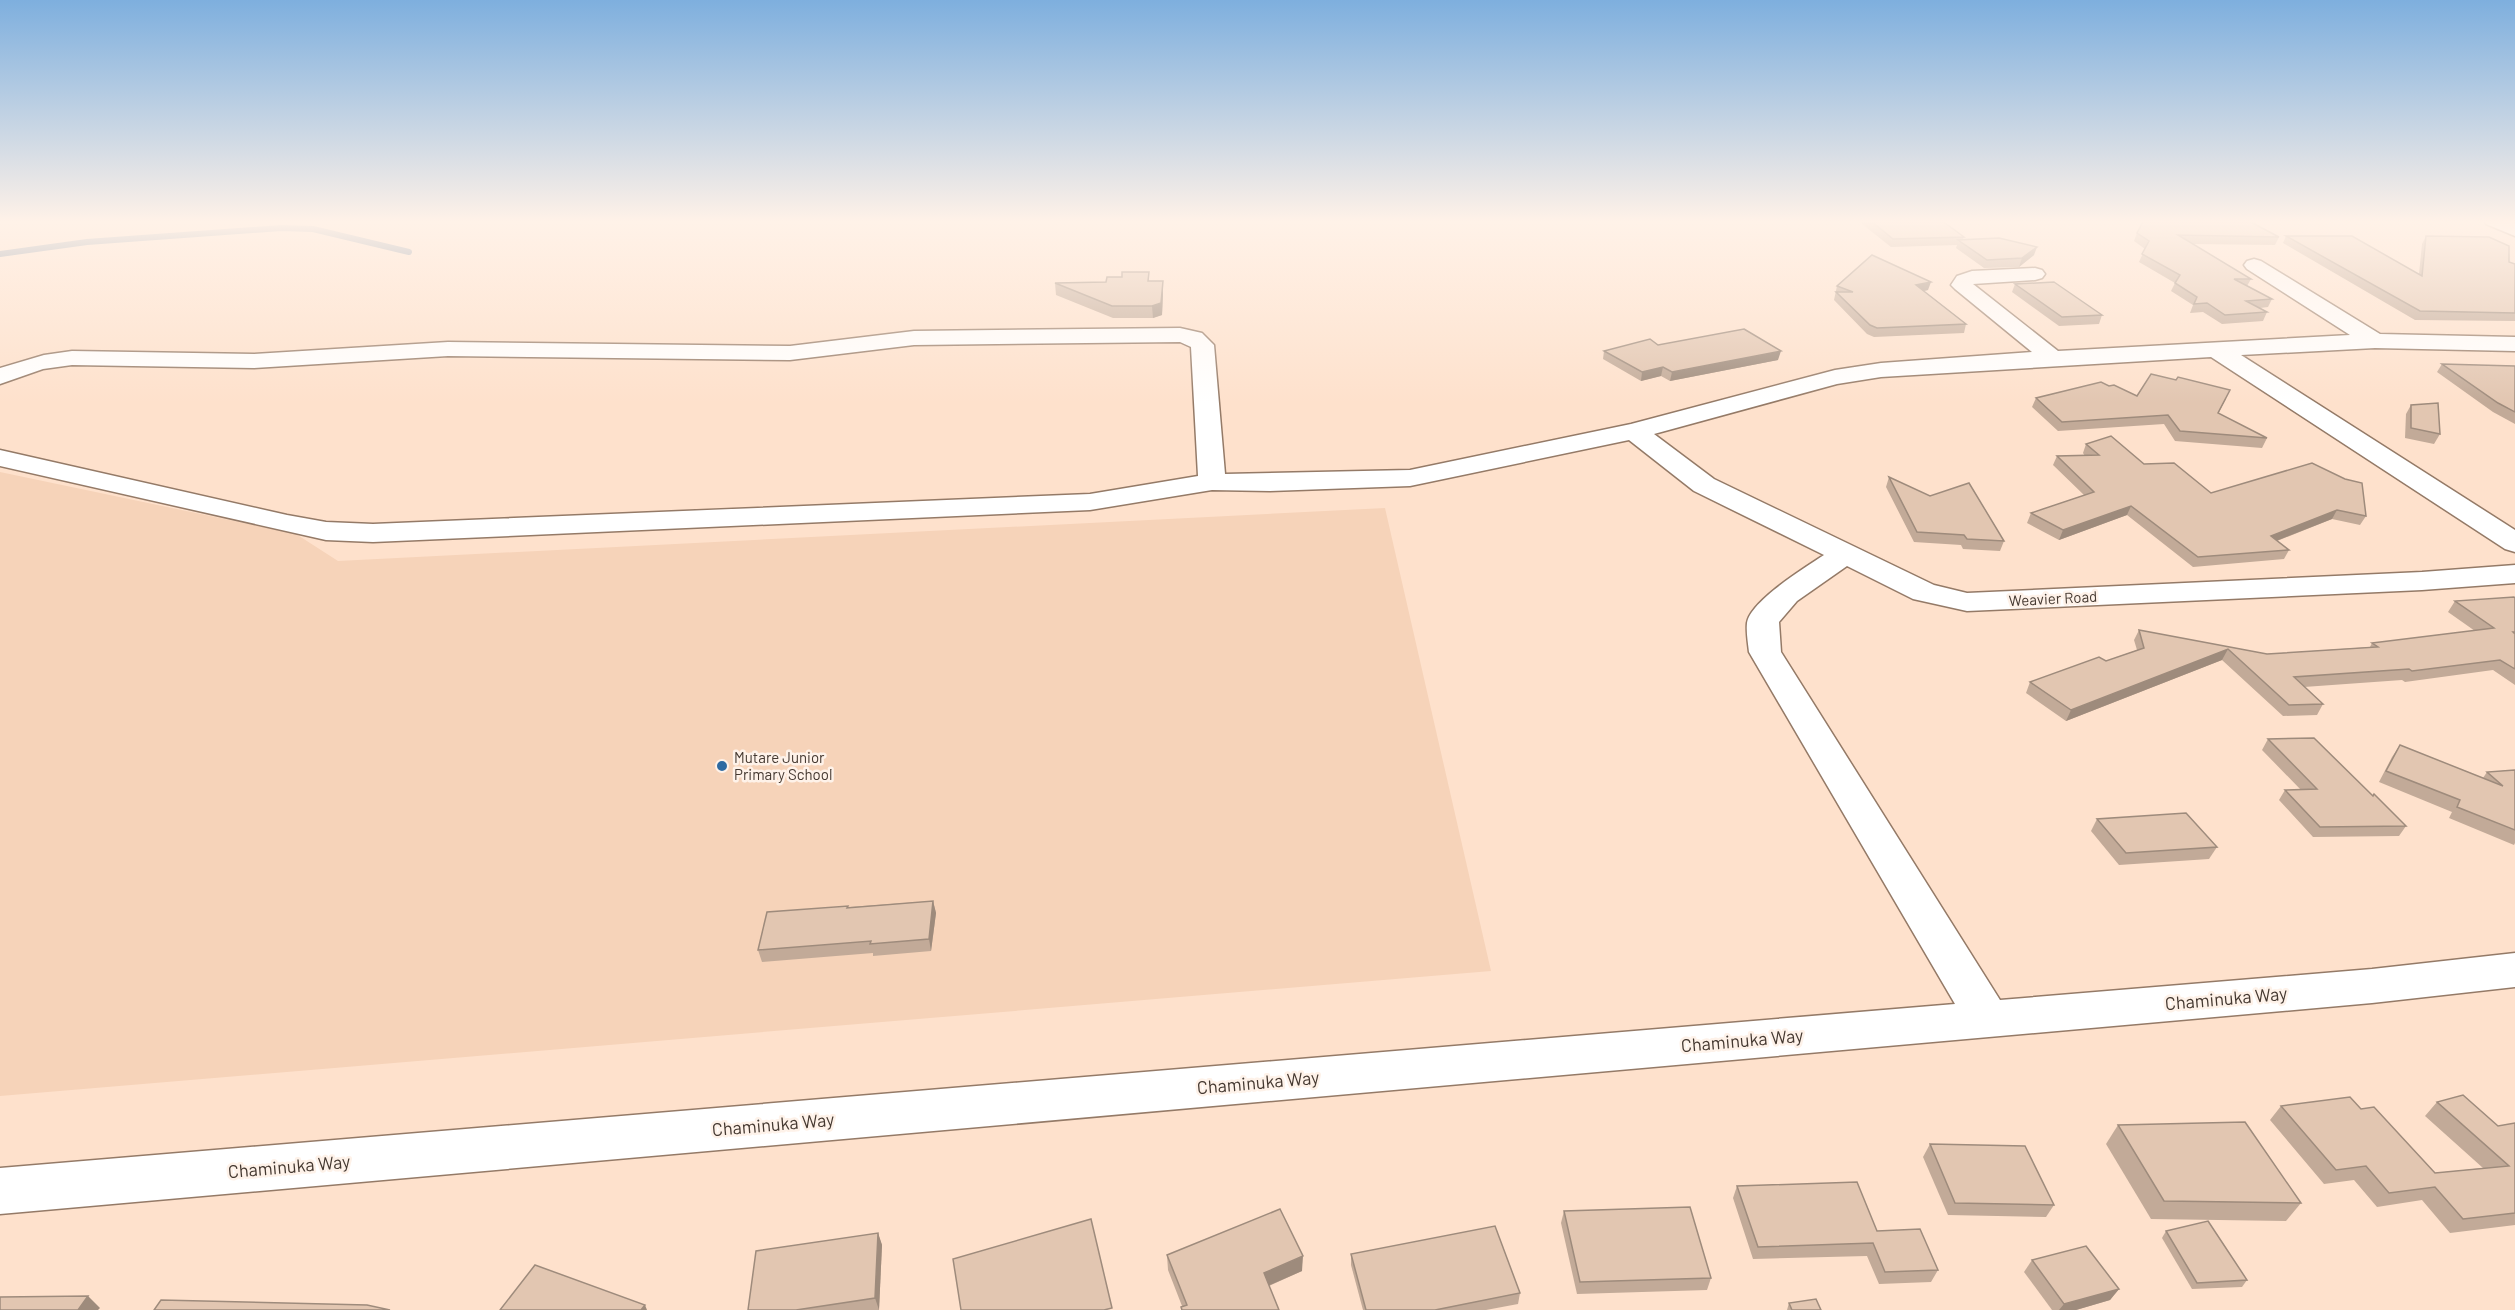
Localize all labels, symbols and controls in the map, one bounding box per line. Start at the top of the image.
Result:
street label: Weavier Road [2008,587,2098,609]
place label: Mutare Junior Primary School [734,748,832,783]
marker: Mutare Junior Primary School [715,759,729,773]
street label: Chaminuka Way [2164,982,2288,1014]
street label: Chaminuka Way [1680,1024,1804,1056]
street label: Chaminuka Way [1196,1066,1320,1098]
street label: Chaminuka Way [711,1108,835,1140]
street label: Chaminuka Way [227,1150,351,1182]

